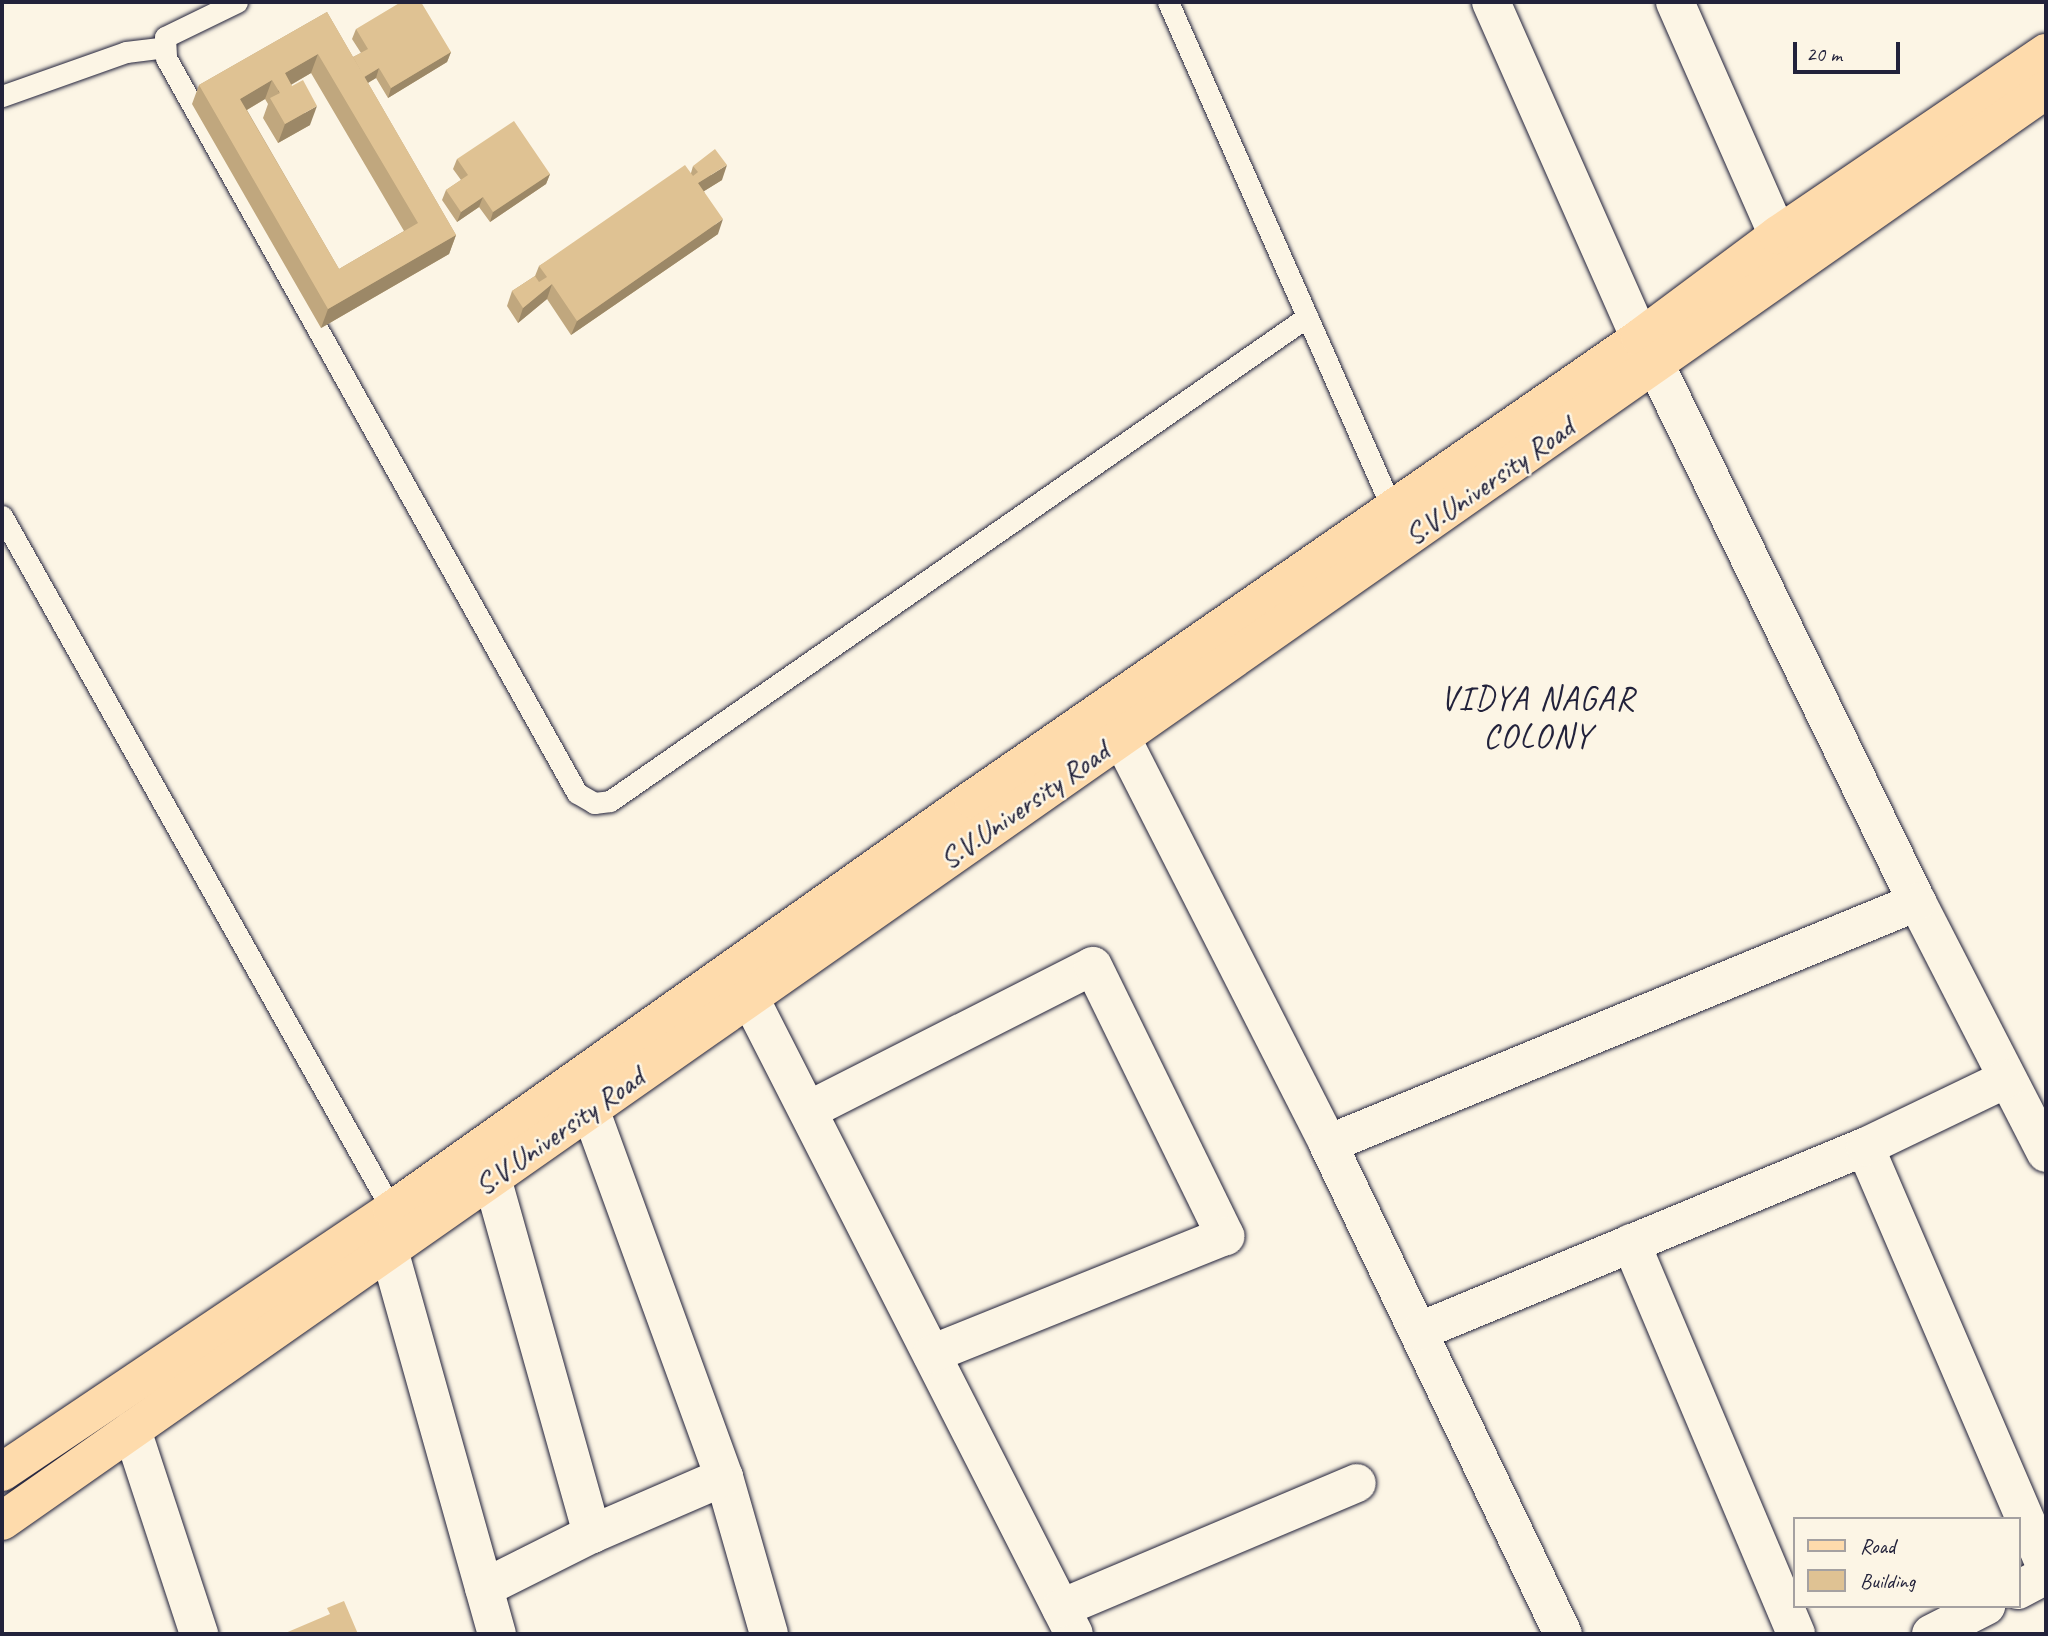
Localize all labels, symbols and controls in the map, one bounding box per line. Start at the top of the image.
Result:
scale bar [1796,28,1903,72]
text: 20 m [1806,41,1842,67]
street label: S.V.University Road [1397,409,1581,553]
district label: VIDYA NAGAR COLONY [1443,679,1633,757]
street label: S.V.University Road [932,733,1116,877]
street label: S.V.University Road [467,1059,651,1203]
legend [1792,1517,2020,1608]
text: Road [1860,1533,1895,1559]
text: Building [1860,1568,1915,1594]

